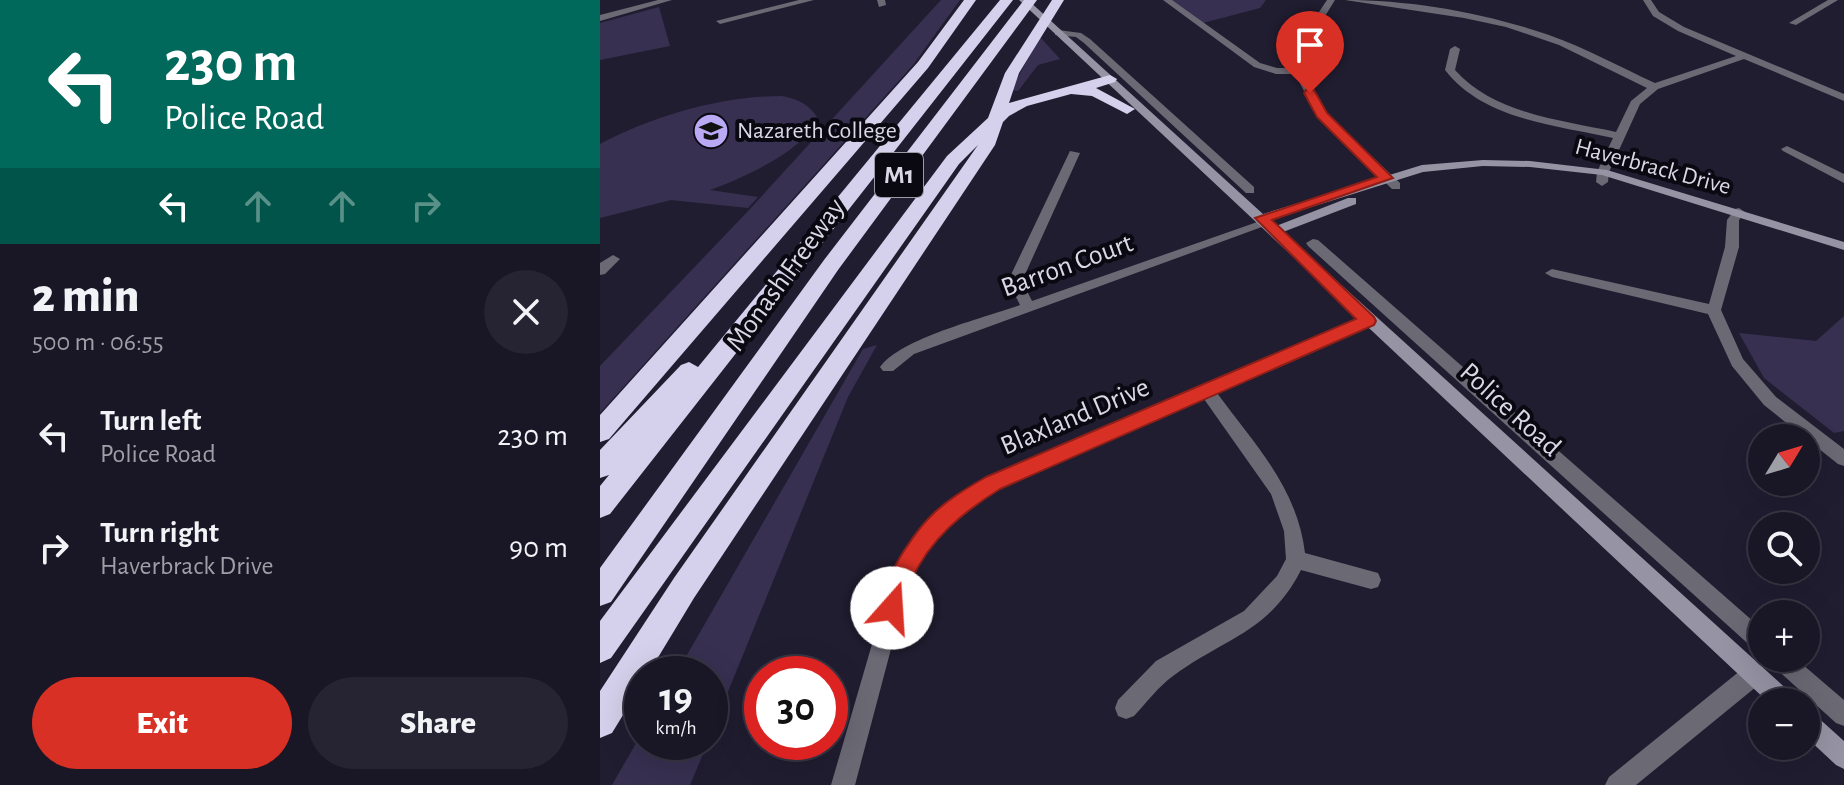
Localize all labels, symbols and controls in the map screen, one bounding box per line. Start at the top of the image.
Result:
pin [1276,11,1344,93]
icon: arrive [1288,23,1332,67]
icon: left [32,32,136,136]
text: 230 m [164,35,297,91]
text: Police Road [164,100,325,136]
school or university icon: Nazareth College [692,112,730,150]
place label: Nazareth College [737,119,897,143]
street label: Haverbrack Drive [1573,135,1733,199]
road number: M1 [875,153,923,197]
icon: left [152,184,196,228]
icon: ahead [236,184,280,228]
icon: ahead [320,184,364,228]
icon: right [404,184,448,228]
street label: Monash Freeway [722,194,850,356]
street label: Barron Court [997,229,1137,303]
button: close [484,270,568,354]
text: 2 min [32,273,140,321]
text: 500 m · 06:55 [32,329,164,355]
street label: Police Road [1454,358,1566,462]
street label: Blaxland Drive [997,373,1153,461]
text: Turn left [100,406,201,436]
icon: left [32,414,76,458]
text: 230 m [497,421,568,451]
north arrow [1748,424,1820,496]
map controls [1748,424,1820,760]
text: Police Road [100,441,216,467]
button: search [1748,512,1820,584]
text: Turn right [100,518,219,548]
icon: right [32,526,76,570]
text: 90 m [509,533,568,563]
text: Haverbrack Drive [100,553,273,579]
position arrow [850,566,934,650]
button: + [1748,600,1820,672]
speed limit sign: 30 [744,656,848,760]
button: Exit [32,677,292,769]
button: Share [308,677,568,769]
text: 19 [659,678,693,718]
button: − [1748,688,1820,760]
text: km/h [655,718,697,738]

